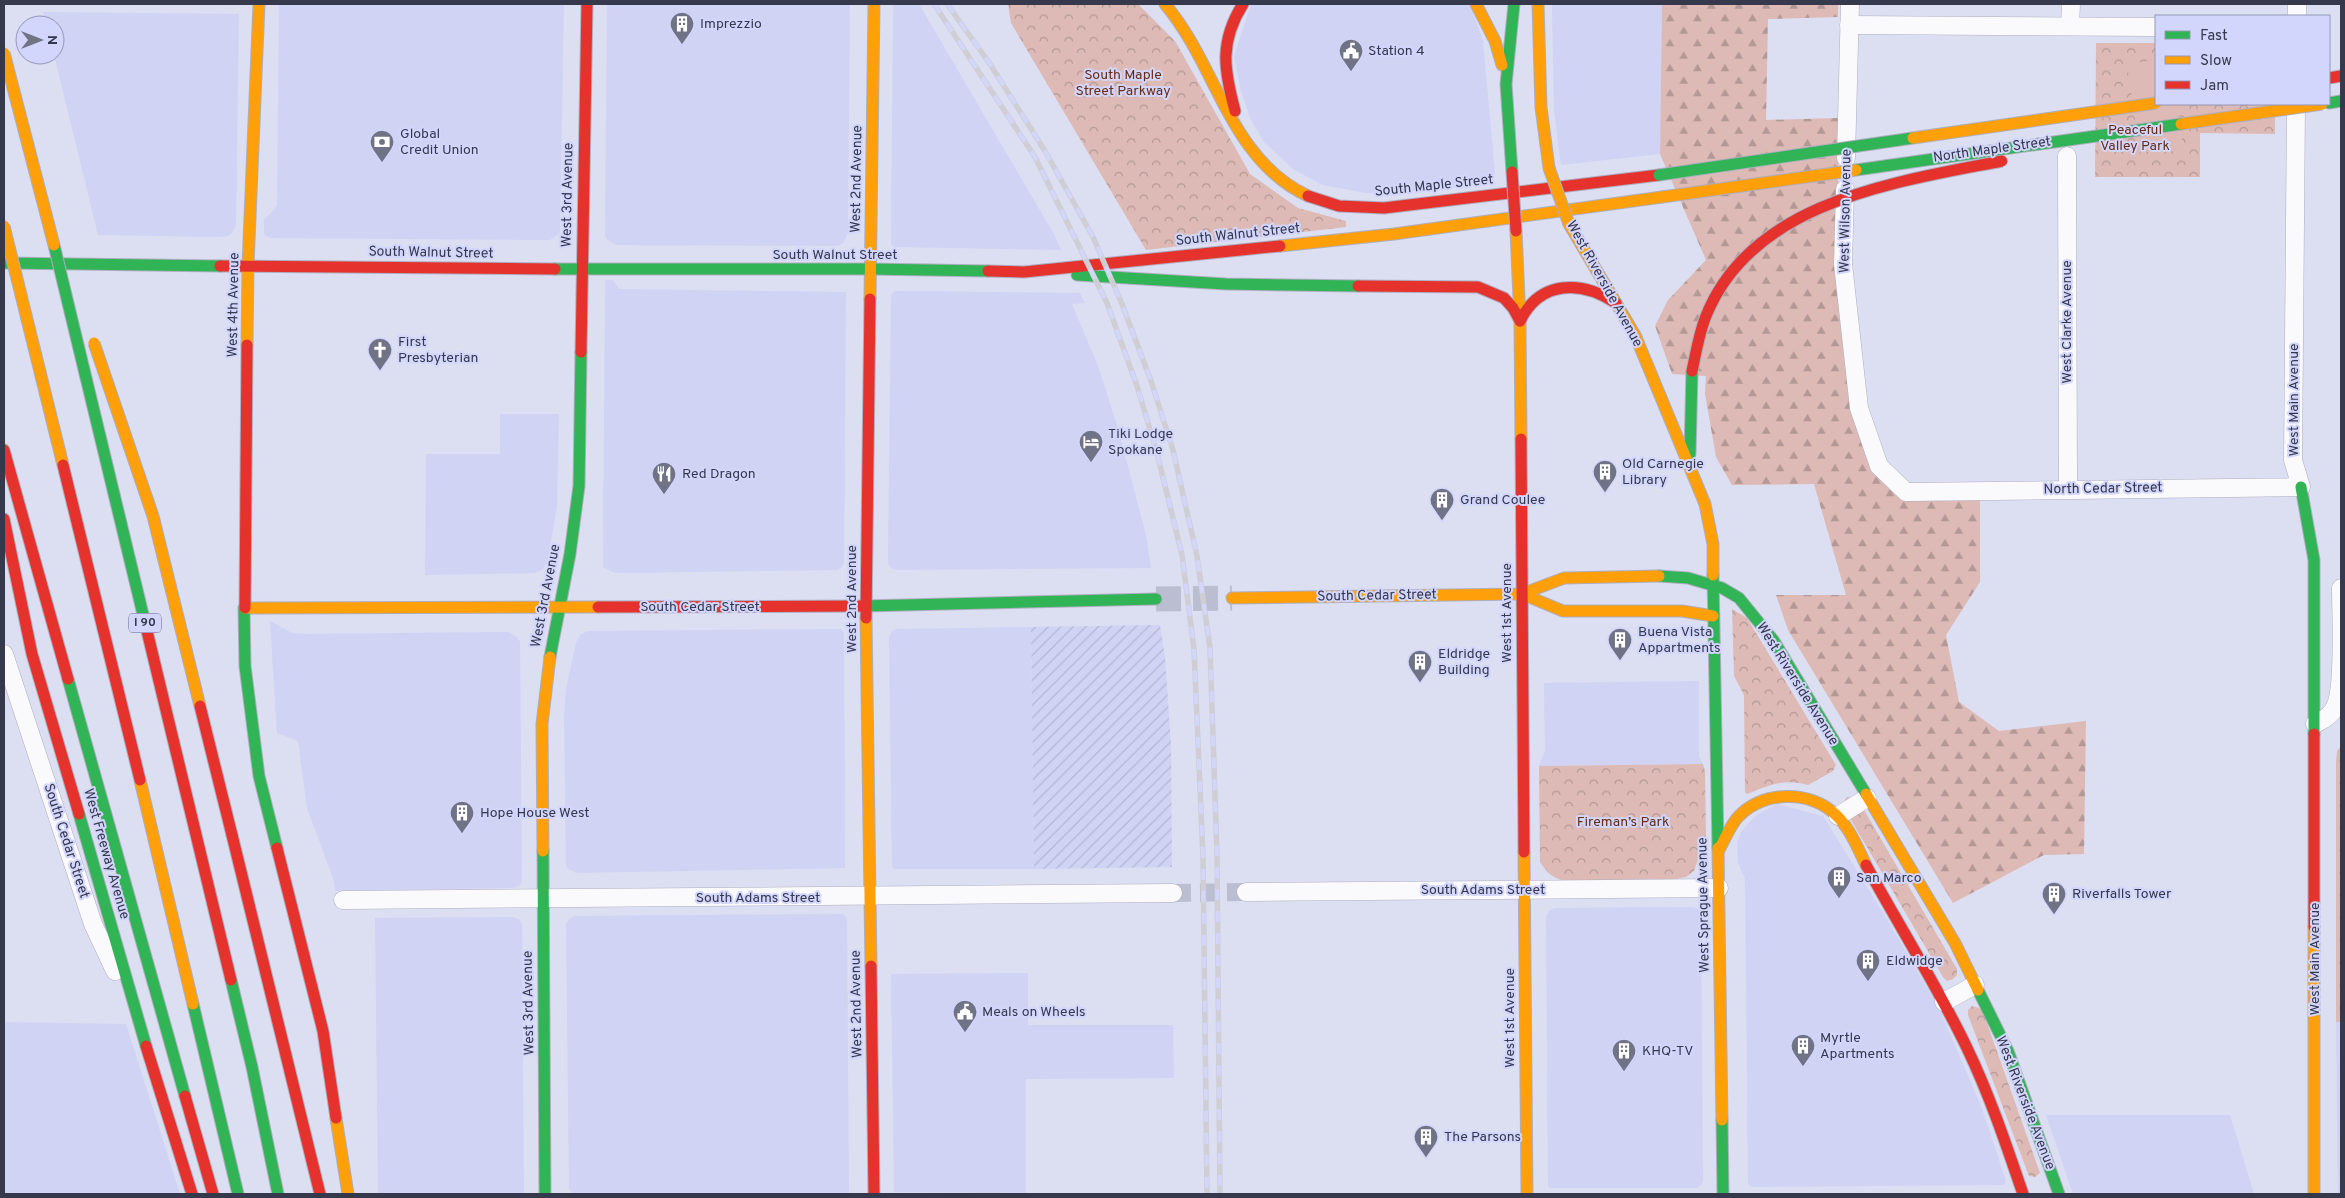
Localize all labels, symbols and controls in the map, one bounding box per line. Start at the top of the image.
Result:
building icon: Imprezzio [669,11,695,45]
north arrow [15,15,65,65]
legend [2155,15,2330,105]
place label: Imprezzio [700,16,762,33]
text: Fast [2200,27,2228,46]
text: N [43,35,60,45]
public building icon: Station 4 [1338,38,1364,72]
place label: Station 4 [1368,43,1425,60]
text: Slow [2200,52,2232,71]
park label: South Maple Street Parkway [1075,67,1171,100]
text: Jam [2200,77,2229,96]
park label: Peaceful Valley Park [2100,122,2170,155]
street label: West 2nd Avenue [848,125,866,233]
place label: Global Credit Union [400,126,479,159]
bank icon: Global Credit Union [369,129,395,163]
street label: North Maple Street [1932,133,2052,167]
street label: West 3rd Avenue [559,142,577,248]
street label: West Wilson Avenue [1836,149,1856,273]
street label: South Maple Street [1374,171,1494,201]
street label: West Riverside Avenue [1562,218,1646,350]
street label: South Walnut Street [1175,220,1301,250]
street label: South Walnut Street [368,243,494,263]
street label: South Walnut Street [772,247,898,264]
street label: West 4th Avenue [225,252,243,358]
street label: West Clarke Avenue [2059,260,2076,384]
place label: First Presbyterian [398,334,478,367]
church icon: First Presbyterian [367,337,393,371]
street label: West Main Avenue [2286,343,2303,457]
place label: Tiki Lodge Spokane [1108,426,1173,459]
hotel icon: Tiki Lodge Spokane [1078,429,1104,463]
place label: Old Carnegie Library [1622,456,1704,489]
building icon: Old Carnegie Library [1592,459,1618,493]
restaurant icon: Red Dragon [651,461,677,495]
place label: Red Dragon [682,466,756,483]
street label: North Cedar Street [2043,479,2163,499]
building icon: Grand Coulee [1429,487,1455,521]
place label: Grand Coulee [1460,492,1545,509]
street label: West 3rd Avenue [528,543,564,649]
street label: West 2nd Avenue [844,545,861,653]
street label: West 1st Avenue [1499,563,1516,663]
street label: South Cedar Street [1317,586,1437,606]
street label: South Cedar Street [640,599,760,616]
road number: I 90 [129,614,161,632]
street label: West Riverside Avenue [1752,619,1842,749]
place label: Buena Vista Appartments [1638,624,1721,657]
building icon: Buena Vista Appartments [1607,627,1633,661]
place label: Eldridge Building [1438,646,1490,679]
building icon: Eldridge Building [1407,649,1433,683]
street label: South Cedar Street [39,781,93,901]
street label: West Freeway Avenue [79,787,133,921]
building icon: Hope House West [449,800,475,834]
place label: Hope House West [480,805,590,822]
park label: Fireman’s Park [1577,814,1669,831]
street label: West Sprague Avenue [1694,837,1714,973]
building icon: San Marco [1826,865,1852,899]
place label: San Marco [1856,870,1922,887]
building icon: Riverfalls Tower [2041,881,2067,915]
street label: South Adams Street [1421,882,1545,899]
place label: Riverfalls Tower [2072,886,2172,903]
street label: South Adams Street [696,890,820,907]
street label: West Main Avenue [2307,902,2324,1016]
building icon: Eldwidge [1855,948,1881,982]
street label: West 3rd Avenue [520,950,538,1056]
street label: West 2nd Avenue [848,950,866,1058]
place label: Eldwidge [1886,953,1943,970]
street label: West 1st Avenue [1502,968,1519,1068]
public building icon: Meals on Wheels [952,999,978,1033]
place label: Meals on Wheels [982,1004,1086,1021]
place label: Myrtle Apartments [1820,1030,1895,1063]
building icon: Myrtle Apartments [1790,1033,1816,1067]
street label: West Riverside Avenue [1992,1034,2058,1172]
building icon: KHQ-TV [1611,1038,1637,1072]
place label: KHQ-TV [1642,1043,1693,1060]
building icon: The Parsons [1413,1124,1439,1158]
place label: The Parsons [1444,1129,1521,1146]

